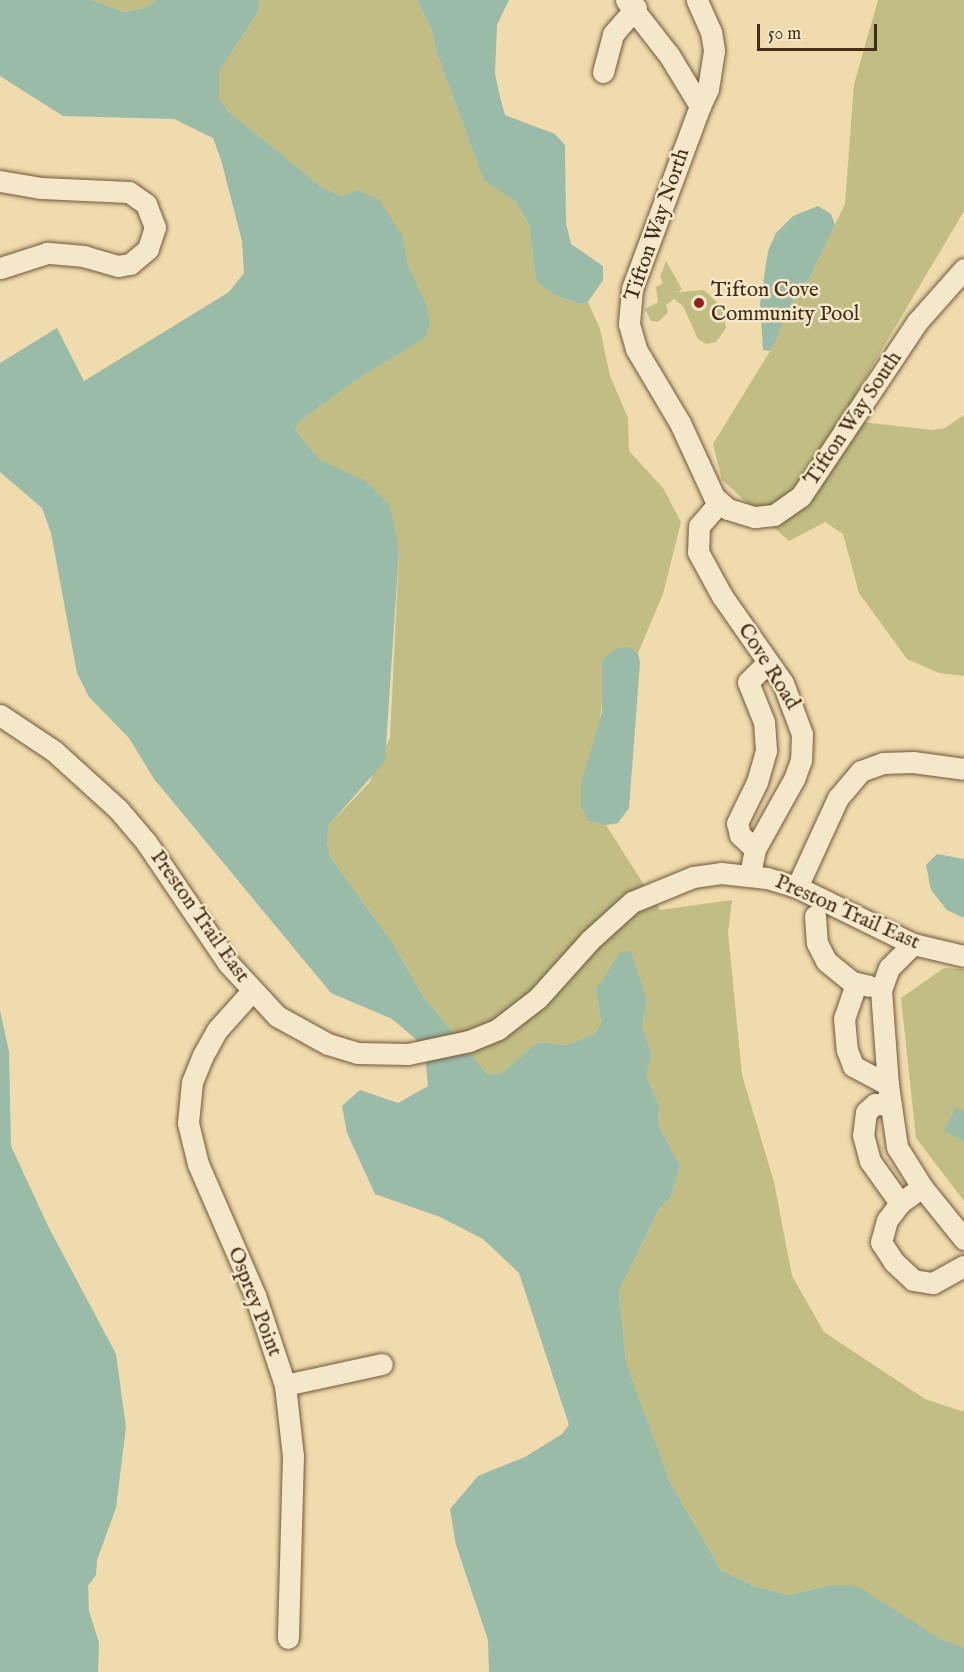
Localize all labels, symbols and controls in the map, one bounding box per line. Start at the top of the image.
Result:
scale bar [760,12,880,50]
text: 50 m [768,23,801,46]
street label: Tifton Way North [620,145,696,305]
place label: Tifton Cove Community Pool [711,278,859,328]
marker: Tifton Cove Community Pool [692,296,706,310]
street label: Tifton Way South [800,347,908,491]
street label: Cove Road [732,619,804,715]
street label: Preston Trail East [144,846,254,988]
street label: Preston Trail East [771,870,923,956]
street label: Osprey Point [222,1244,286,1360]

